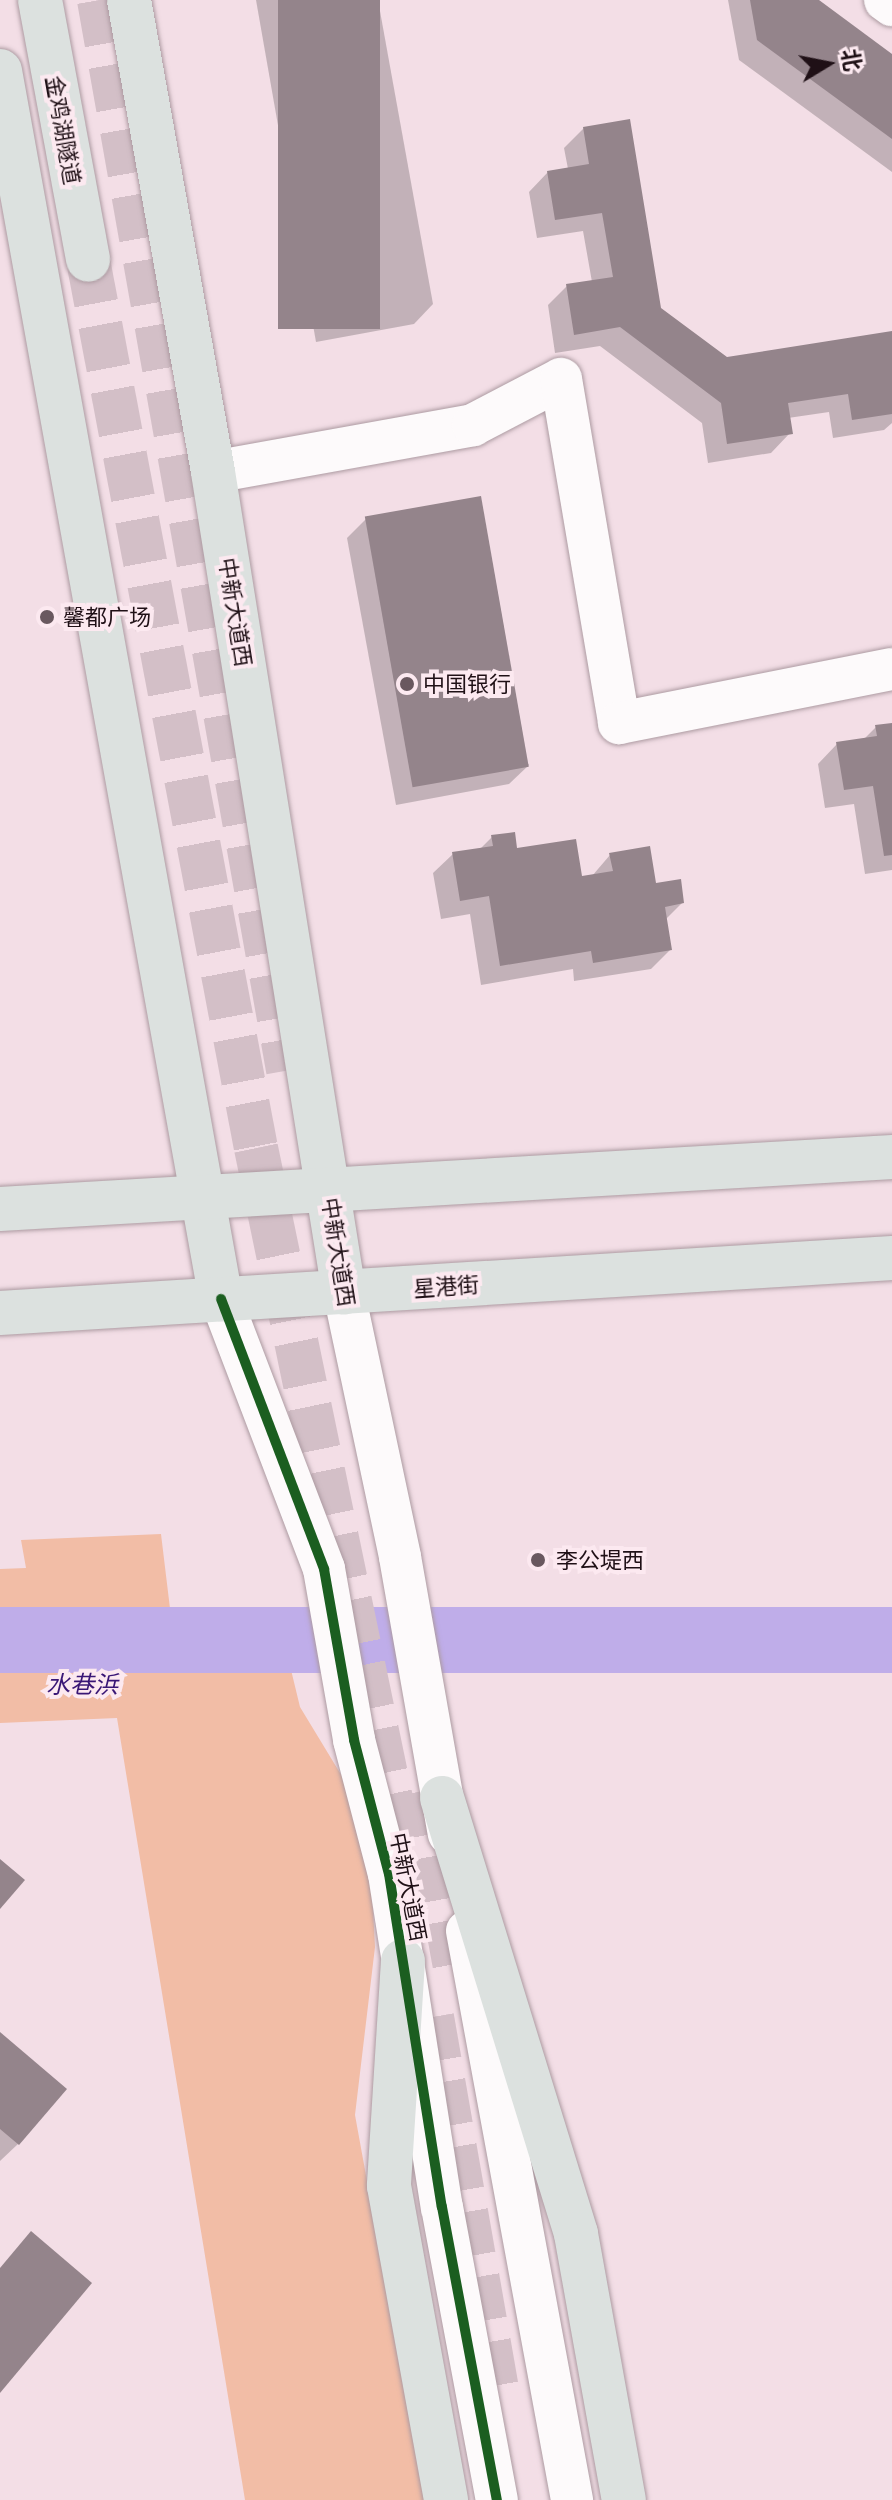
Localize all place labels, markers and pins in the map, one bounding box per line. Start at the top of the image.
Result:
place label: 馨都广场 [63,604,151,630]
marker: 馨都广场 [38,608,56,626]
place label: 中国银行 [423,671,511,697]
marker: 中国银行 [398,675,416,693]
place label: 李公堤西 [556,1547,644,1573]
marker: 李公堤西 [527,1549,549,1571]

